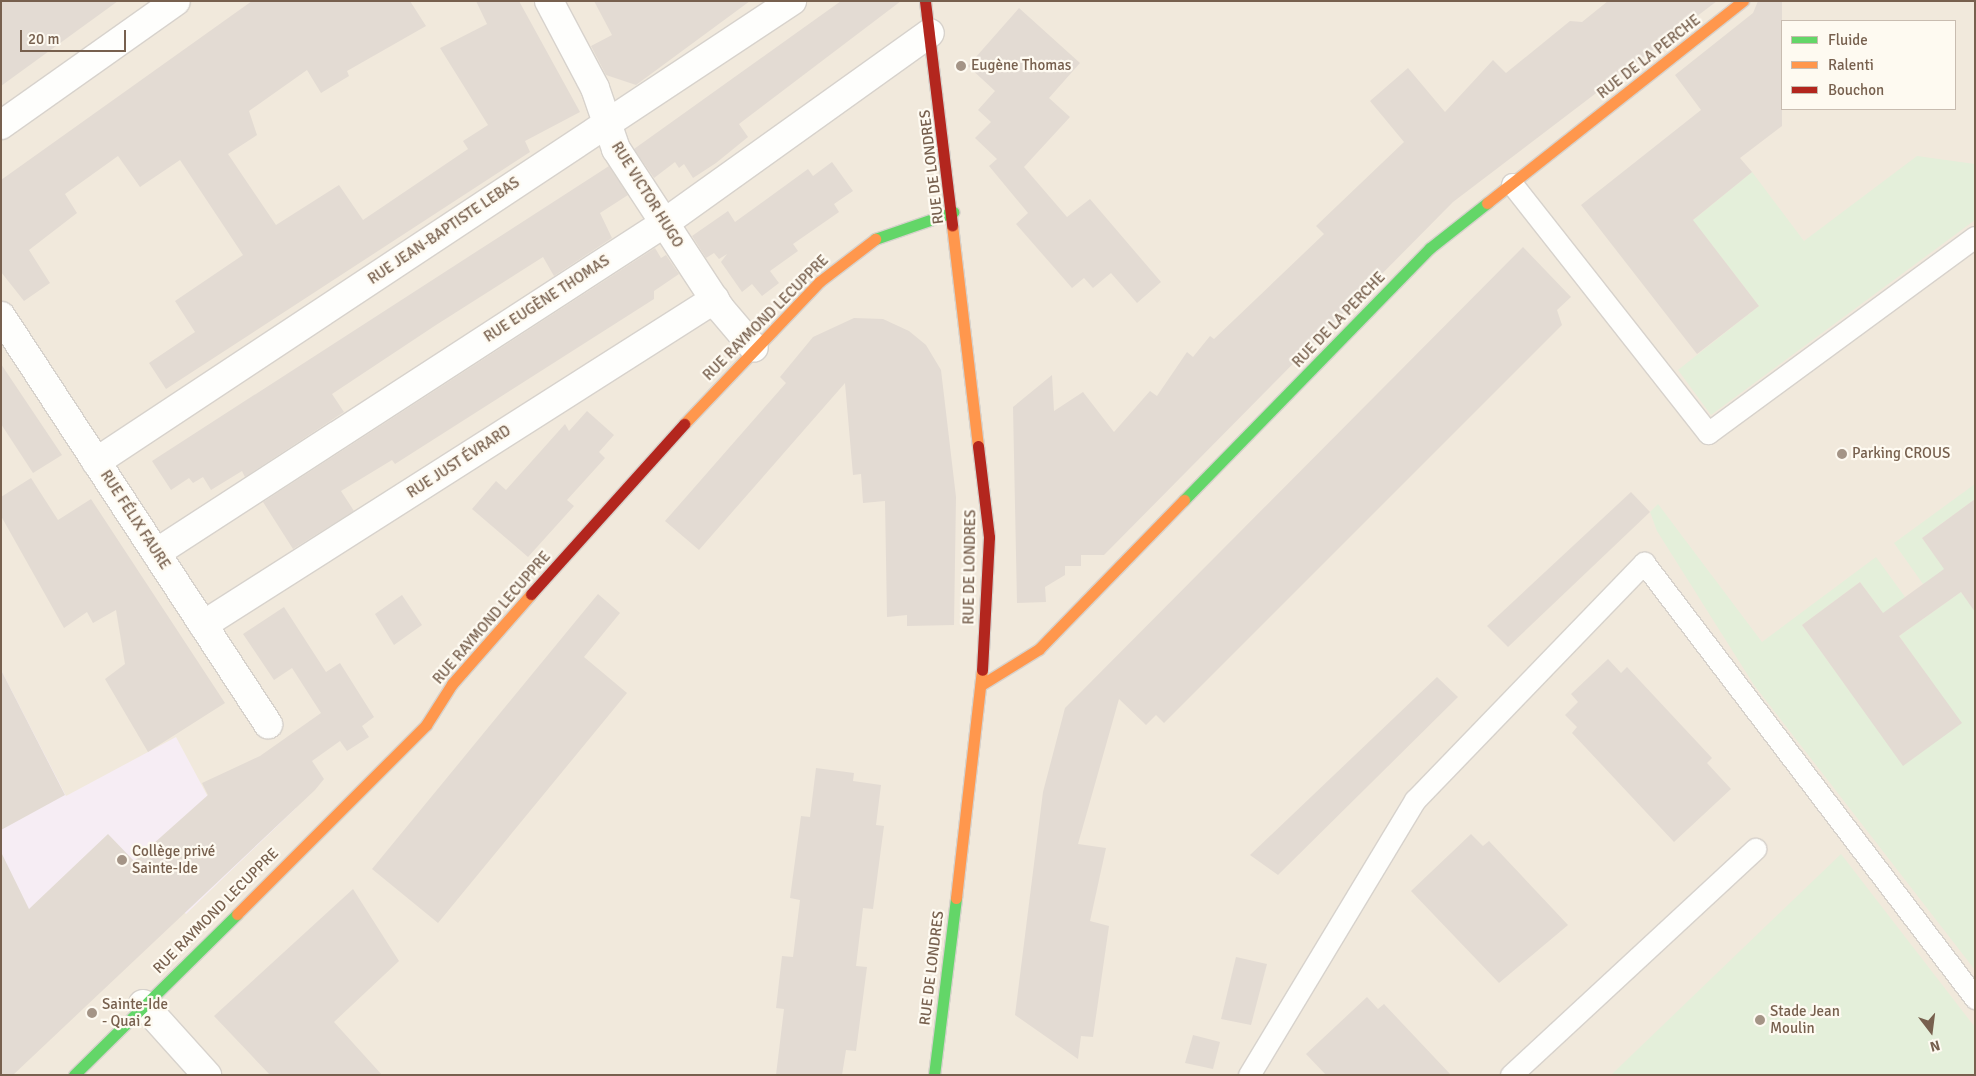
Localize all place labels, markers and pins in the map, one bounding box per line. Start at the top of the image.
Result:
place label: Eugène Thomas [971,57,1071,75]
marker: Eugène Thomas [955,60,967,72]
place label: Parking CROUS [1852,445,1950,463]
marker: Parking CROUS [1836,448,1848,460]
place label: Collège privé Sainte-Ide [132,842,215,877]
marker: Collège privé Sainte-Ide [116,854,128,866]
place label: Sainte-Ide - Quai 2 [102,995,168,1030]
place label: Stade Jean Moulin [1770,1002,1840,1037]
marker: Sainte-Ide - Quai 2 [86,1007,98,1019]
marker: Stade Jean Moulin [1754,1014,1766,1026]

